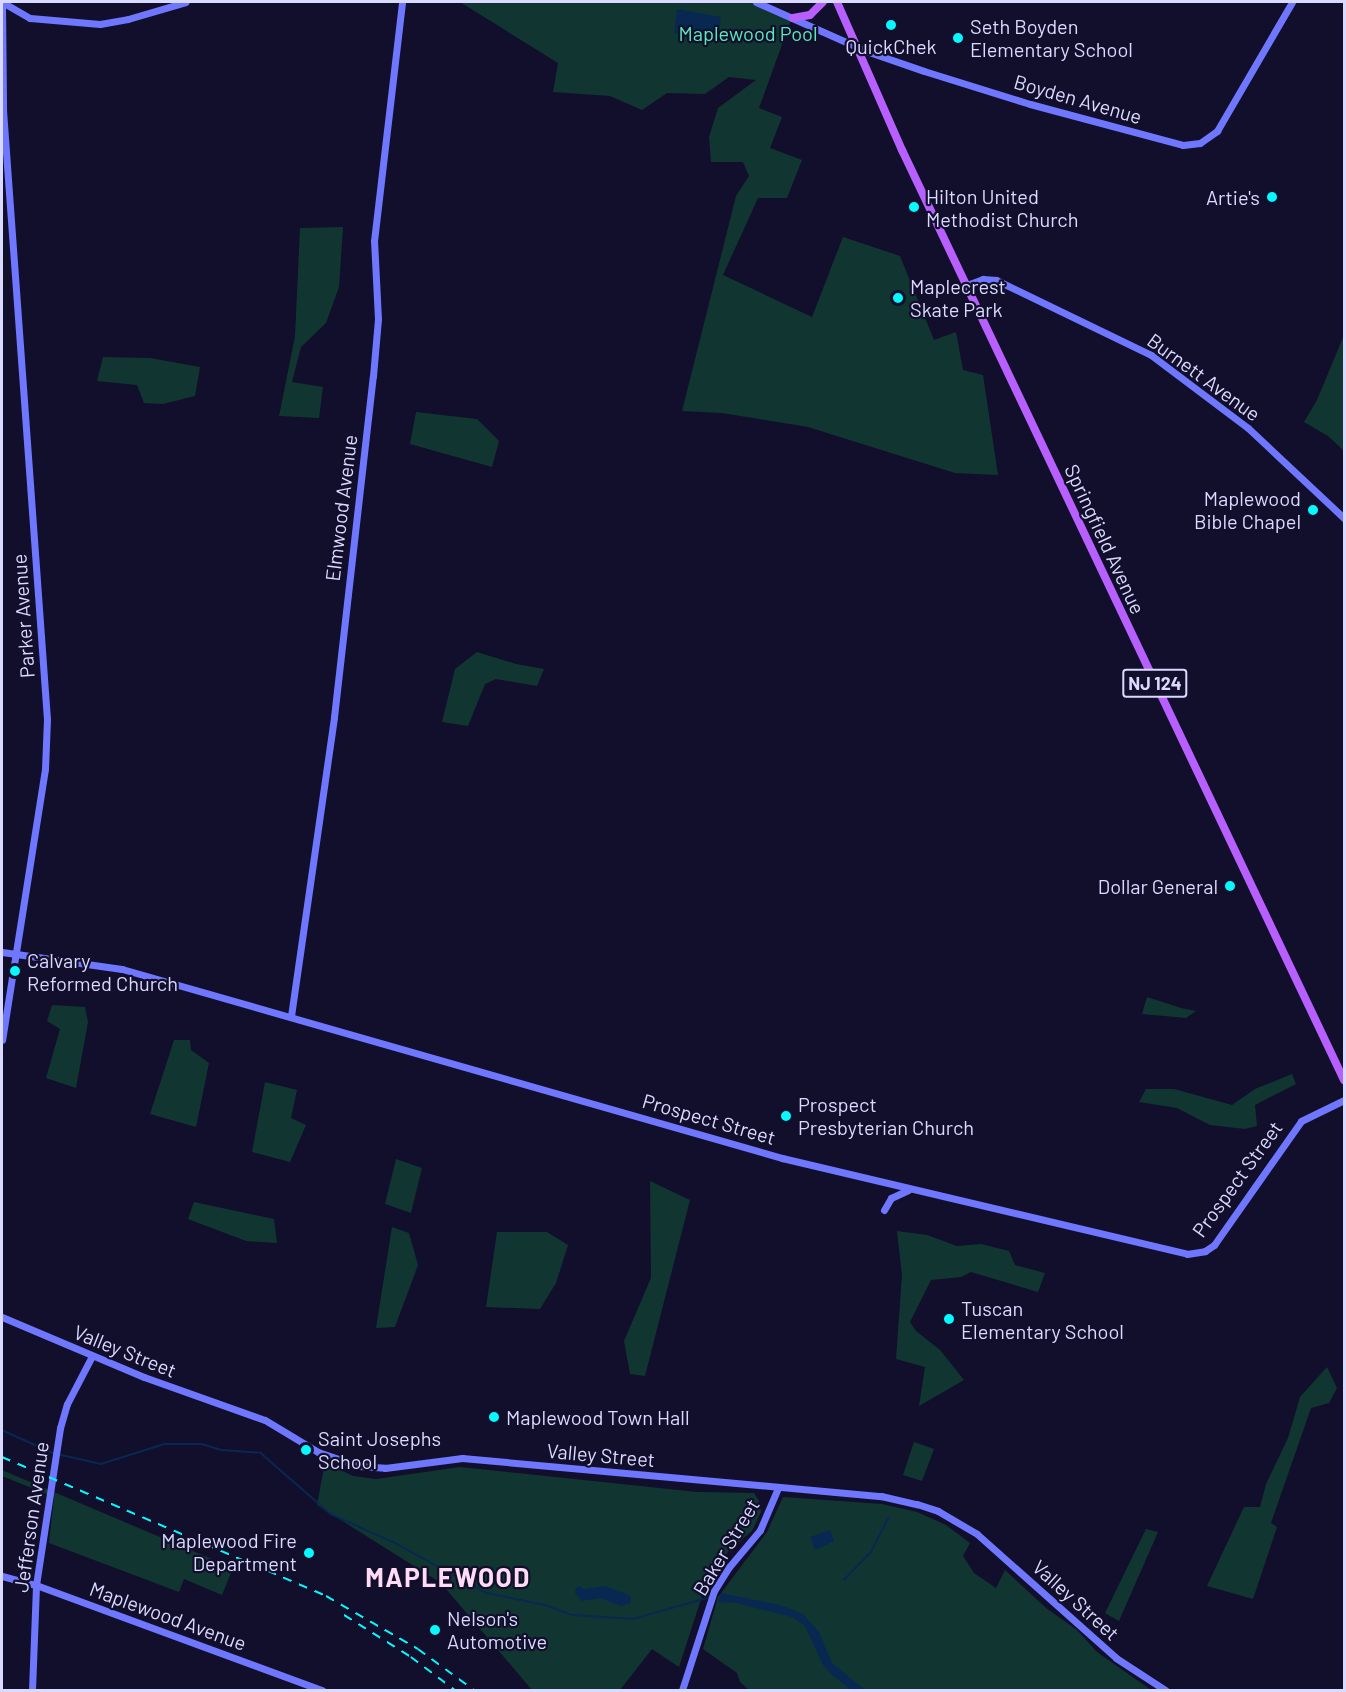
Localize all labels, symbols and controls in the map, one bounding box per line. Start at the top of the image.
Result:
place label: Seth Boyden Elementary School [970,14,1133,61]
marker: QuickChek [884,18,898,32]
park label: Maplewood Pool [678,21,818,45]
marker: Seth Boyden Elementary School [951,31,965,45]
place label: QuickChek [845,34,937,58]
street label: Boyden Avenue [1011,69,1145,129]
place label: Hilton United Methodist Church [926,184,1079,231]
place label: Artie's [1206,185,1260,209]
marker: Artie's [1265,190,1279,204]
marker: Hilton United Methodist Church [907,200,921,214]
place label: Maplecrest Skate Park [910,274,1006,321]
marker: Maplecrest Skate Park [891,291,905,305]
street label: Burnett Avenue [1143,328,1265,426]
street label: Elmwood Avenue [320,433,362,583]
street label: Springfield Avenue [1060,460,1150,618]
place label: Maplewood Bible Chapel [1194,486,1301,533]
marker: Maplewood Bible Chapel [1306,503,1320,517]
street label: Parker Avenue [7,553,39,679]
road number: NJ 124 [1122,668,1188,698]
place label: Dollar General [1098,874,1218,898]
marker: Dollar General [1223,879,1237,893]
place label: Calvary Reformed Church [27,948,178,995]
marker: Calvary Reformed Church [8,964,22,978]
street label: Prospect Street [640,1089,778,1149]
place label: Prospect Presbyterian Church [798,1092,974,1139]
marker: Prospect Presbyterian Church [779,1109,793,1123]
street label: Prospect Street [1187,1116,1287,1242]
place label: Tuscan Elementary School [961,1296,1124,1343]
marker: Tuscan Elementary School [942,1312,956,1326]
street label: Valley Street [70,1320,180,1382]
place label: Maplewood Town Hall [506,1405,690,1429]
marker: Maplewood Town Hall [487,1410,501,1424]
place label: Saint Josephs School [318,1426,441,1473]
street label: Valley Street [546,1438,656,1472]
street label: Jefferson Avenue [9,1440,53,1594]
marker: Saint Josephs School [299,1443,313,1457]
street label: Baker Street [688,1494,764,1600]
place label: Maplewood Fire Department [161,1529,297,1576]
marker: Maplewood Fire Department [302,1546,316,1560]
street label: Valley Street [1028,1555,1124,1645]
district label: MAPLEWOOD [365,1561,531,1593]
street label: Maplewood Avenue [86,1577,250,1655]
place label: Nelson's Automotive [447,1606,547,1653]
marker: Nelson's Automotive [428,1623,442,1637]

